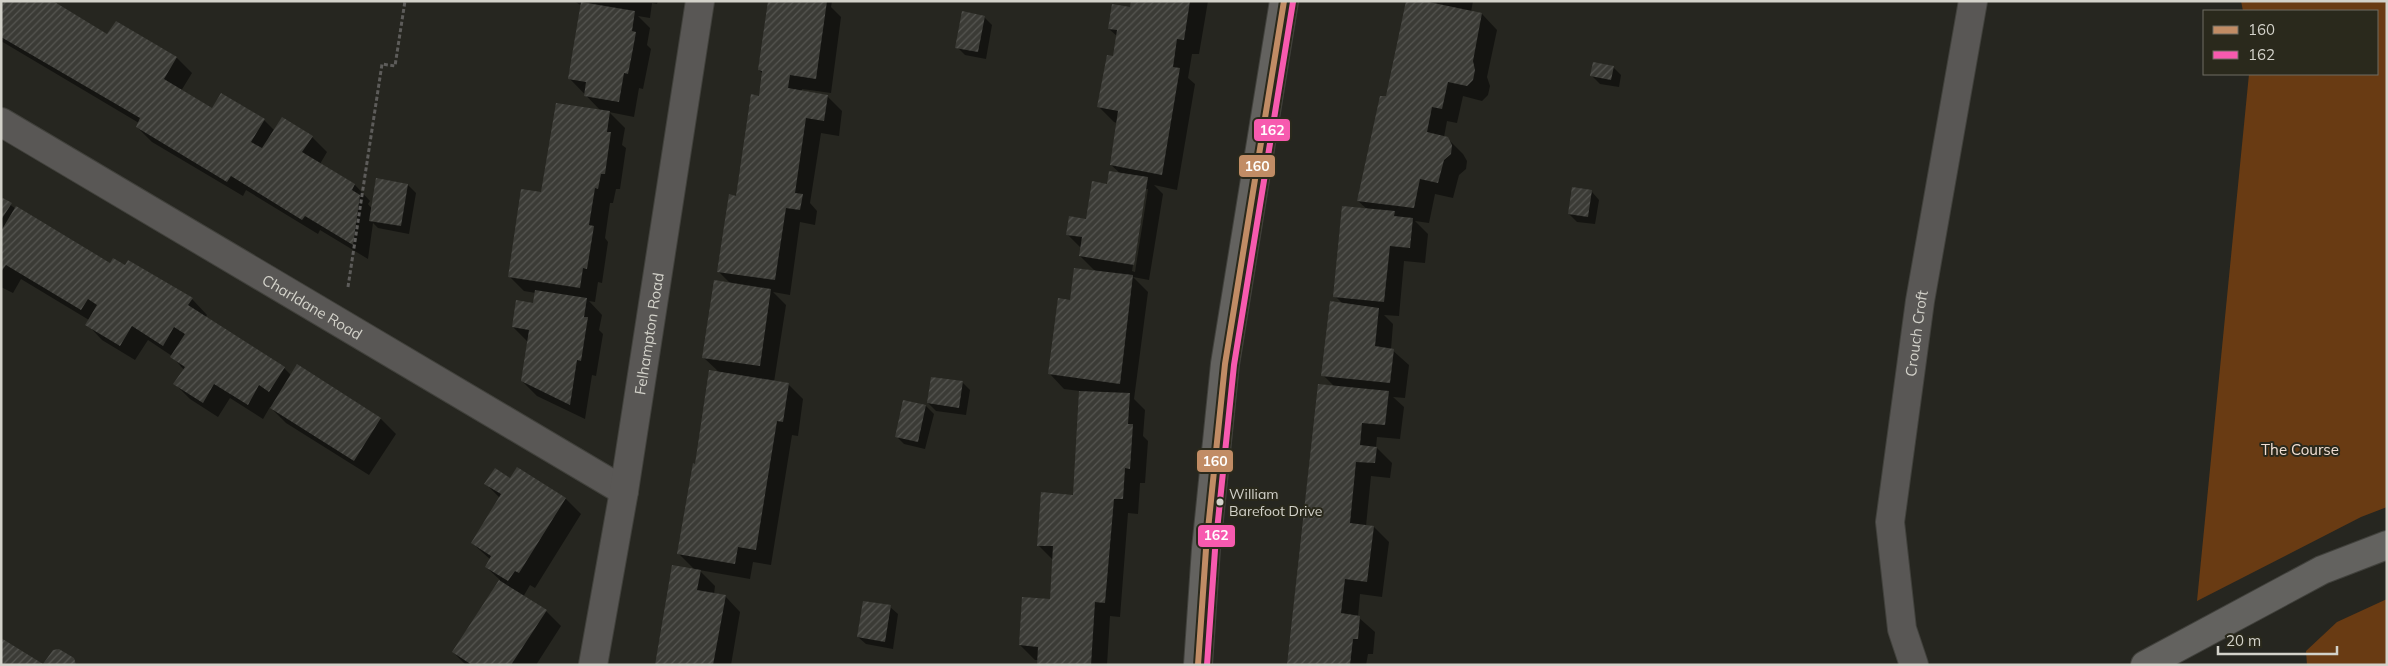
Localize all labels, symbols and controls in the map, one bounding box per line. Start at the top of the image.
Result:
legend [2203,10,2378,75]
text: 160 [2248,20,2275,39]
text: 162 [2248,45,2275,64]
line badge: 162 [1253,118,1291,142]
text: 162 [1259,121,1285,139]
line badge: 160 [1238,154,1276,178]
text: 160 [1244,157,1270,175]
street label: Charldane Road [259,270,366,343]
street label: Felhampton Road [630,271,667,396]
street label: Crouch Croft [1900,289,1931,378]
park label: The Course [2261,440,2339,459]
line badge: 160 [1196,449,1234,473]
text: 160 [1202,452,1228,470]
place label: William Barefoot Drive [1229,485,1322,520]
marker: William Barefoot Drive [1215,497,1225,507]
line badge: 162 [1197,524,1236,548]
text: 162 [1203,526,1229,544]
scale bar [2218,624,2337,656]
text: 20 m [2226,631,2261,650]

